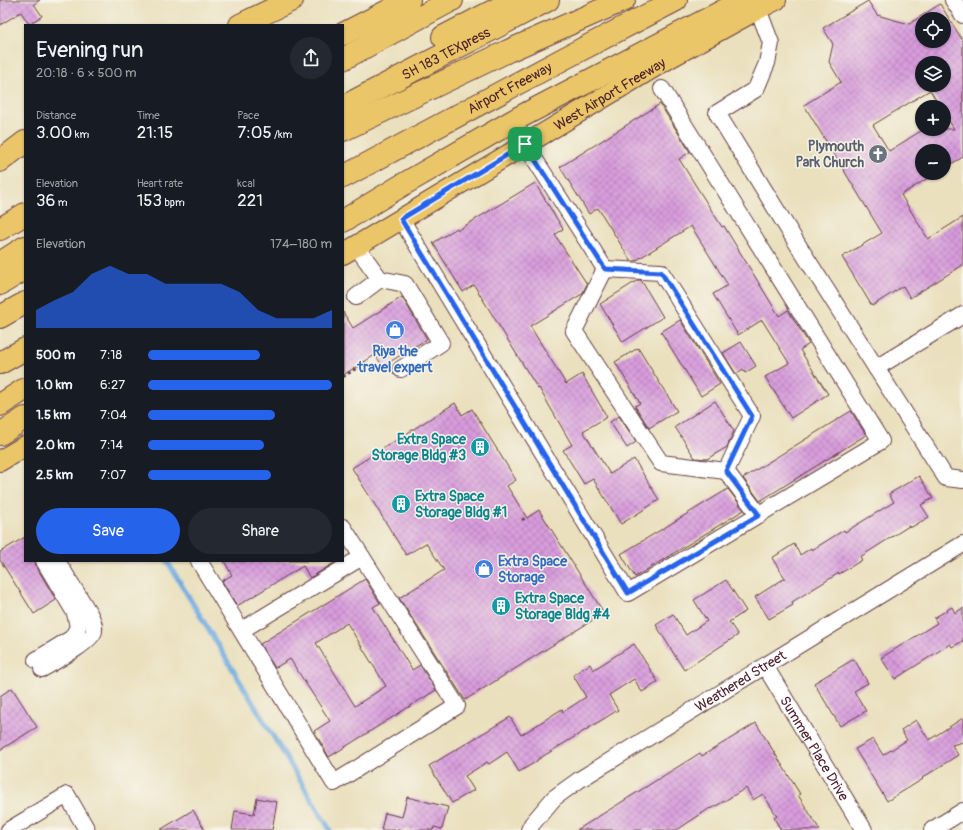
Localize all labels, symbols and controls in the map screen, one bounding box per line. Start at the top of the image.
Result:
map controls [915,12,951,180]
button: locate [915,12,951,48]
street label: SH 183 TEXpress [399,23,494,83]
text: Evening run [36,36,144,64]
button: share [290,37,332,79]
street label: West Airport Freeway [551,54,669,134]
button: layers [915,56,951,92]
street label: Airport Freeway [464,58,555,117]
text: 20:18 · 6 × 500 m [36,65,137,81]
button: + [915,100,951,136]
text: Distance [36,109,76,122]
text: Time [137,109,160,122]
text: Pace [237,109,259,122]
text: 3.00 [36,122,72,143]
text: 21:15 [137,122,173,143]
text: 7:05 [237,122,272,143]
pin [508,127,542,161]
text: km [72,128,89,141]
text: /km [272,128,292,141]
icon: arrive [514,133,536,155]
place label: Plymouth Park Church [796,138,864,171]
church icon: Plymouth Park Church [867,143,889,165]
button: − [915,144,951,180]
text: Elevation [36,177,78,190]
text: Heart rate [137,177,183,190]
text: kcal [237,177,255,190]
text: 36 [36,190,55,211]
text: 153 [137,190,162,211]
text: 221 [237,190,263,211]
text: m [55,196,68,209]
text: bpm [162,196,185,209]
text: Elevation [36,236,86,252]
text: 174–180 m [270,236,332,252]
shop icon: Riya the travel expert [384,319,406,341]
place label: Riya the travel expert [357,343,433,376]
text: 500 m [36,347,75,363]
text: 7:18 [100,347,122,363]
text: 1.0 km [36,377,73,393]
text: 6:27 [100,377,125,393]
text: 1.5 km [36,407,71,423]
text: 7:04 [100,407,127,423]
place label: Extra Space Storage Bldg #3 [372,431,467,464]
building icon: Extra Space Storage Bldg #3 [469,436,491,458]
text: 2.0 km [36,437,75,453]
text: 7:14 [100,437,123,453]
text: 2.5 km [36,467,73,483]
text: 7:07 [100,467,126,483]
place label: Extra Space Storage Bldg #1 [415,488,507,521]
building icon: Extra Space Storage Bldg #1 [390,493,412,515]
button: Save [36,508,180,554]
button: Share [188,508,332,554]
place label: Extra Space Storage [498,553,568,586]
shop icon: Extra Space Storage [473,558,495,580]
place label: Extra Space Storage Bldg #4 [515,590,611,623]
building icon: Extra Space Storage Bldg #4 [490,595,512,617]
street label: Weathered Street [692,646,789,715]
street label: Summer Place Drive [777,693,853,804]

